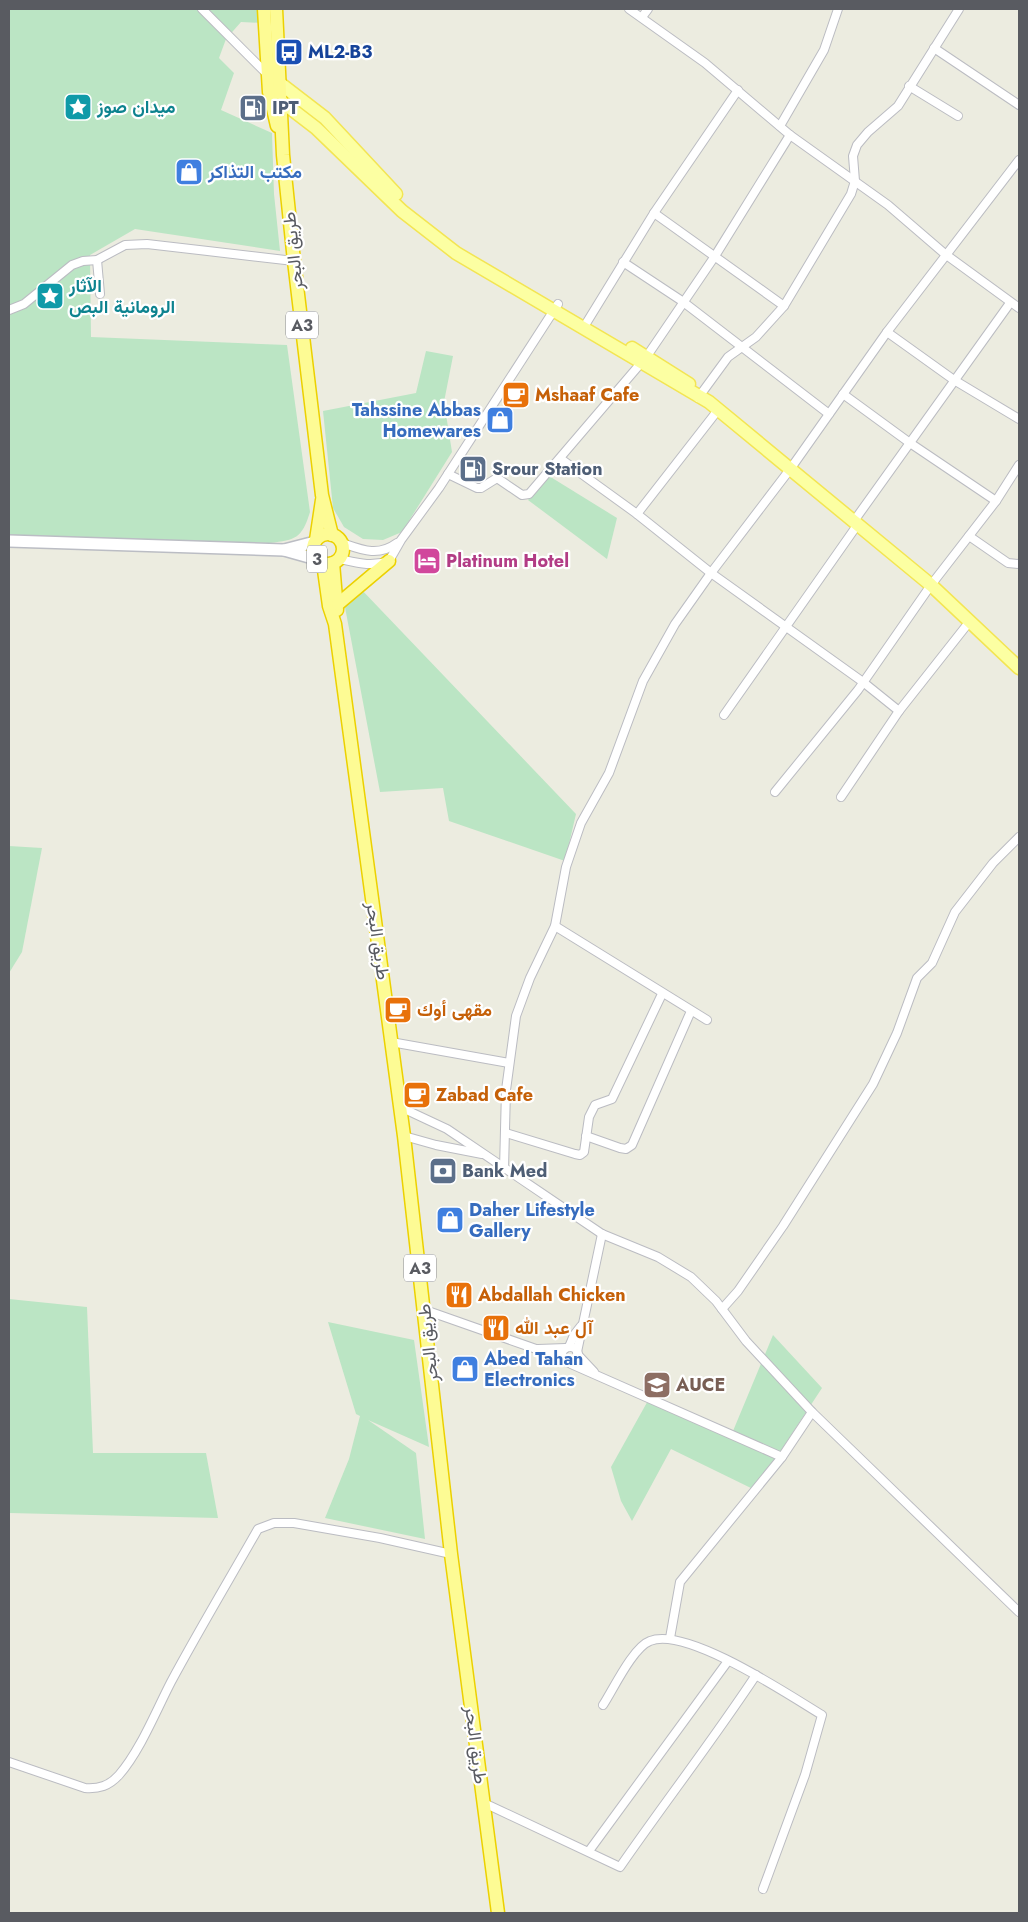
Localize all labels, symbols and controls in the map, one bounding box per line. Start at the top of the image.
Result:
bus stop icon: ML2-B3 [274,37,304,67]
place label: ML2-B3 [308,39,372,65]
place icon: ميدان صوز [63,92,93,122]
fuel station icon: IPT [238,93,268,123]
place label: ميدان صوز [96,94,176,120]
place label: IPT [272,95,299,121]
shop icon: مكتب التذاكر [174,157,204,187]
place label: مكتب التذاكر [207,159,302,185]
street label: طريق البحر [276,211,310,292]
place label: الآثار الرومانية البص [68,273,175,320]
place icon: الآثار الرومانية البص [35,281,65,311]
road number: A3 [286,312,318,338]
cafe icon: Mshaaf Cafe [501,380,531,410]
place label: Mshaaf Cafe [535,382,639,408]
place label: Tahssine Abbas Homewares [352,397,481,444]
shop icon: Tahssine Abbas Homewares [485,405,515,435]
fuel station icon: Srour Station [458,454,488,484]
place label: Srour Station [492,456,602,482]
road number: 3 [307,546,327,572]
hotel icon: Platinum Hotel [412,546,442,576]
place label: Platinum Hotel [446,548,569,574]
street label: طريق البحر [360,899,396,982]
cafe icon: مقهى أوك [383,995,413,1025]
place label: مقهى أوك [417,997,492,1023]
cafe icon: Zabad Cafe [402,1080,432,1110]
place label: Zabad Cafe [436,1082,533,1108]
bank icon: Bank Med [428,1156,458,1186]
place label: Bank Med [462,1158,547,1184]
place label: Daher Lifestyle Gallery [469,1197,595,1244]
shop icon: Daher Lifestyle Gallery [435,1205,465,1235]
road number: A3 [404,1254,436,1282]
restaurant icon: Abdallah Chicken [444,1280,474,1310]
place label: Abdallah Chicken [477,1282,626,1308]
street label: طريق البحر [411,1303,445,1384]
restaurant icon: آل عبد الله [481,1313,511,1343]
place label: آل عبد الله [515,1315,594,1341]
place label: Abed Tahan Electronics [483,1346,583,1393]
shop icon: Abed Tahan Electronics [450,1354,480,1384]
school or university icon: AUCE [642,1370,672,1400]
place label: AUCE [675,1372,725,1398]
street label: طريق البحر [458,1704,494,1785]

